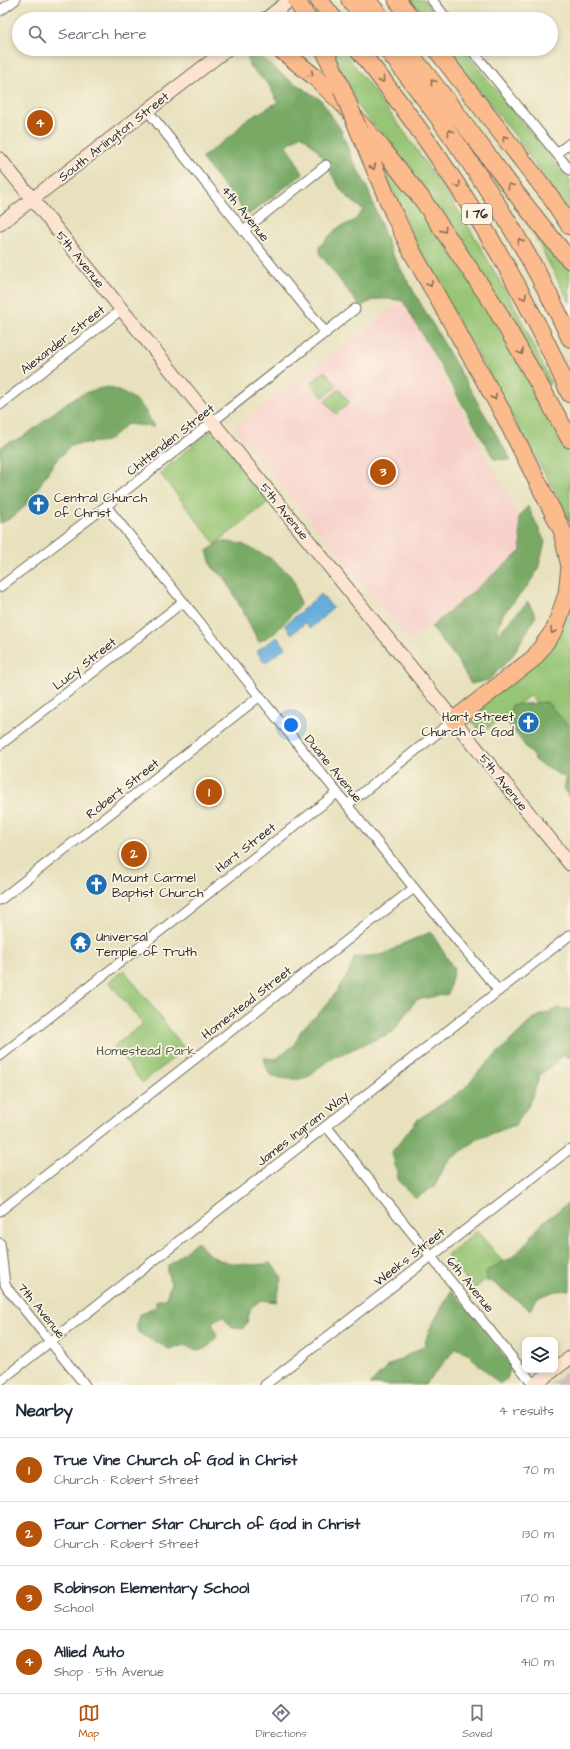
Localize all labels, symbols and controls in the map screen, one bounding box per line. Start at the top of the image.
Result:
search box [12,12,558,56]
icon: search [26,23,48,45]
text: Search here [58,24,147,45]
one-way arrow [306,69,313,76]
one-way arrow [377,75,384,82]
one-way arrow [430,79,437,86]
street label: South Arlington Street [54,87,174,187]
pin: 4 [27,108,53,138]
one-way arrow [447,129,455,136]
one-way arrow [503,136,510,143]
one-way arrow [368,162,376,170]
one-way arrow [453,181,461,188]
street label: 4th Avenue [217,182,274,246]
one-way arrow [507,183,515,190]
road number: I 76 [462,204,492,224]
one-way arrow [439,225,446,232]
street label: 5th Avenue [52,227,109,292]
one-way arrow [517,238,524,246]
one-way arrow [425,280,432,287]
one-way arrow [519,293,526,300]
street label: Alexander Street [17,301,109,379]
one-way arrow [516,348,523,355]
one-way arrow [489,393,496,400]
street label: Chittenden Street [123,399,219,480]
pin: 3 [370,457,396,487]
street label: 5th Avenue [256,479,313,544]
place label: Central Church of Christ [54,489,148,522]
church icon: Central Church of Christ [26,491,52,517]
one-way arrow [551,627,558,634]
street label: Lucy Street [49,633,121,695]
place label: Hart Street Church of God [422,708,515,741]
church icon: Hart Street Church of God [516,710,542,736]
your location [281,715,301,735]
street label: Duane Avenue [300,731,366,806]
street label: 5th Avenue [475,750,532,815]
street label: Robert Street [82,754,164,823]
pin: 1 [196,777,222,807]
street label: Hart Street [212,818,280,877]
pin: 2 [121,839,147,869]
place label: Mount Carmel Baptist Church [112,869,204,902]
church icon: Mount Carmel Baptist Church [83,871,109,897]
place label: Universal Temple of Truth [96,928,197,961]
temple icon: Universal Temple of Truth [68,930,94,956]
street label: Homestead Street [198,961,296,1044]
park label: Homestead Park [96,1042,196,1060]
street label: James Ingram Way [253,1087,353,1171]
street label: Weeks Street [370,1223,450,1290]
street label: 6th Avenue [442,1253,498,1316]
street label: 7th Avenue [13,1279,69,1342]
map controls [522,1337,558,1373]
button: layers [522,1337,558,1373]
text: Nearby [16,1399,73,1423]
text: 4 results [499,1402,554,1420]
text: True Vine Church of God in Christ [54,1450,297,1471]
text: 1 [28,1461,30,1479]
text: 70 m [522,1461,554,1479]
text: Church · Robert Street [54,1471,199,1489]
text: Four Corner Star Church of God in Christ [54,1514,360,1535]
text: 2 [25,1525,33,1543]
text: 130 m [522,1525,554,1543]
text: Church · Robert Street [54,1535,199,1553]
text: Robinson Elementary School [54,1578,249,1599]
text: 3 [26,1589,32,1607]
text: 170 m [521,1589,554,1607]
text: School [54,1599,94,1617]
text: Allied Auto [54,1642,124,1663]
text: 4 [25,1653,33,1671]
text: 410 m [520,1653,554,1671]
text: Shop · 5th Avenue [54,1663,164,1681]
tab: Map [78,1702,100,1741]
tab: Directions [255,1702,307,1741]
tab: Saved [462,1702,492,1741]

